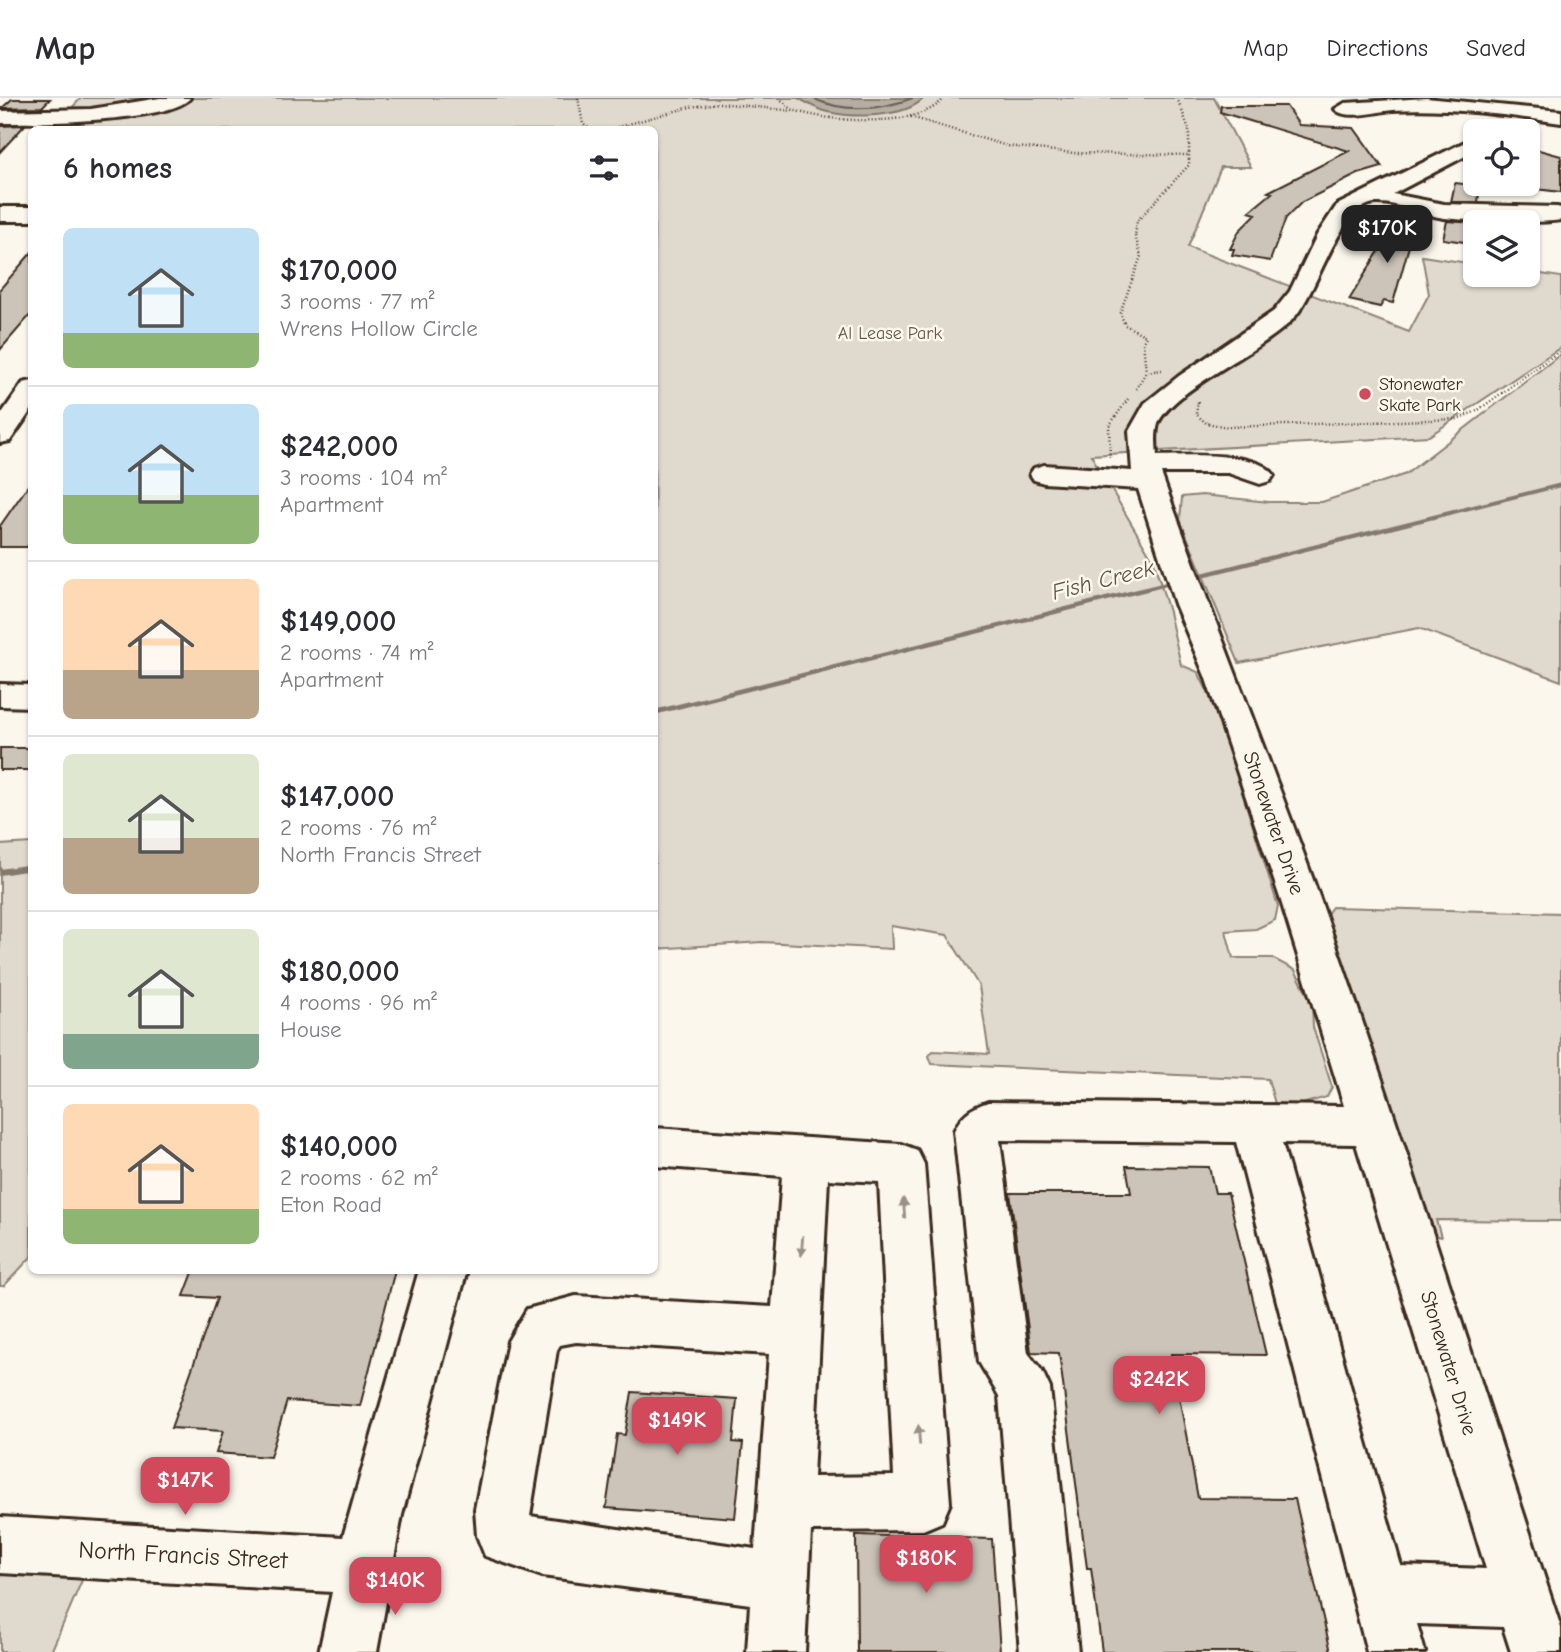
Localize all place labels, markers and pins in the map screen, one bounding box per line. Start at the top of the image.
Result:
pin: $170K [1338,206,1436,265]
place label: Stonewater Skate Park [1379,374,1463,416]
marker: Stonewater Skate Park [1357,386,1373,402]
pin: $242K [1110,1356,1208,1416]
pin: $149K [628,1398,726,1457]
pin: $147K [136,1458,234,1517]
pin: $180K [877,1536,975,1595]
pin: $140K [346,1558,444,1617]

